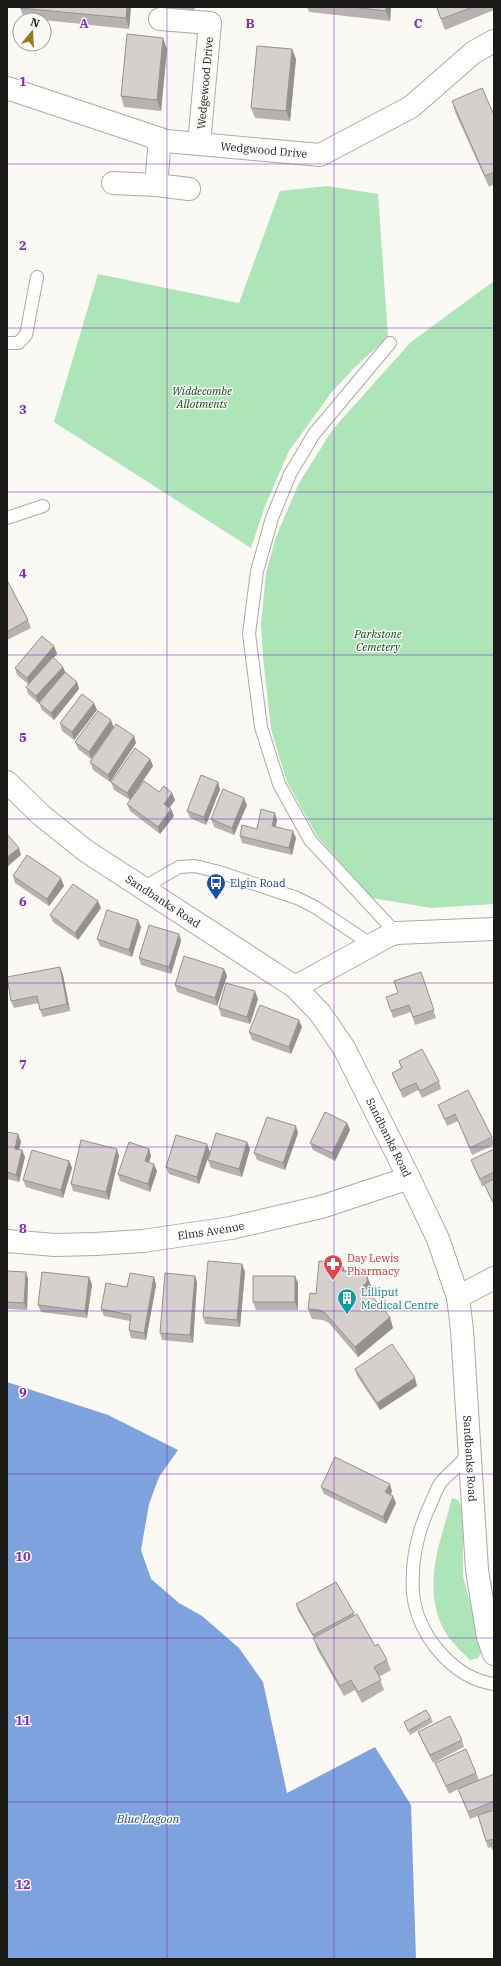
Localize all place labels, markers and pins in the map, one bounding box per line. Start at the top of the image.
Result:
bus stop icon: Elgin Road [205,872,227,900]
place label: Elgin Road [230,876,286,890]
place label: Day Lewis Pharmacy [347,1251,400,1278]
pharmacy icon: Day Lewis Pharmacy [322,1253,344,1281]
place label: Lilliput Medical Centre [361,1285,439,1312]
building icon: Lilliput Medical Centre [336,1287,358,1315]

